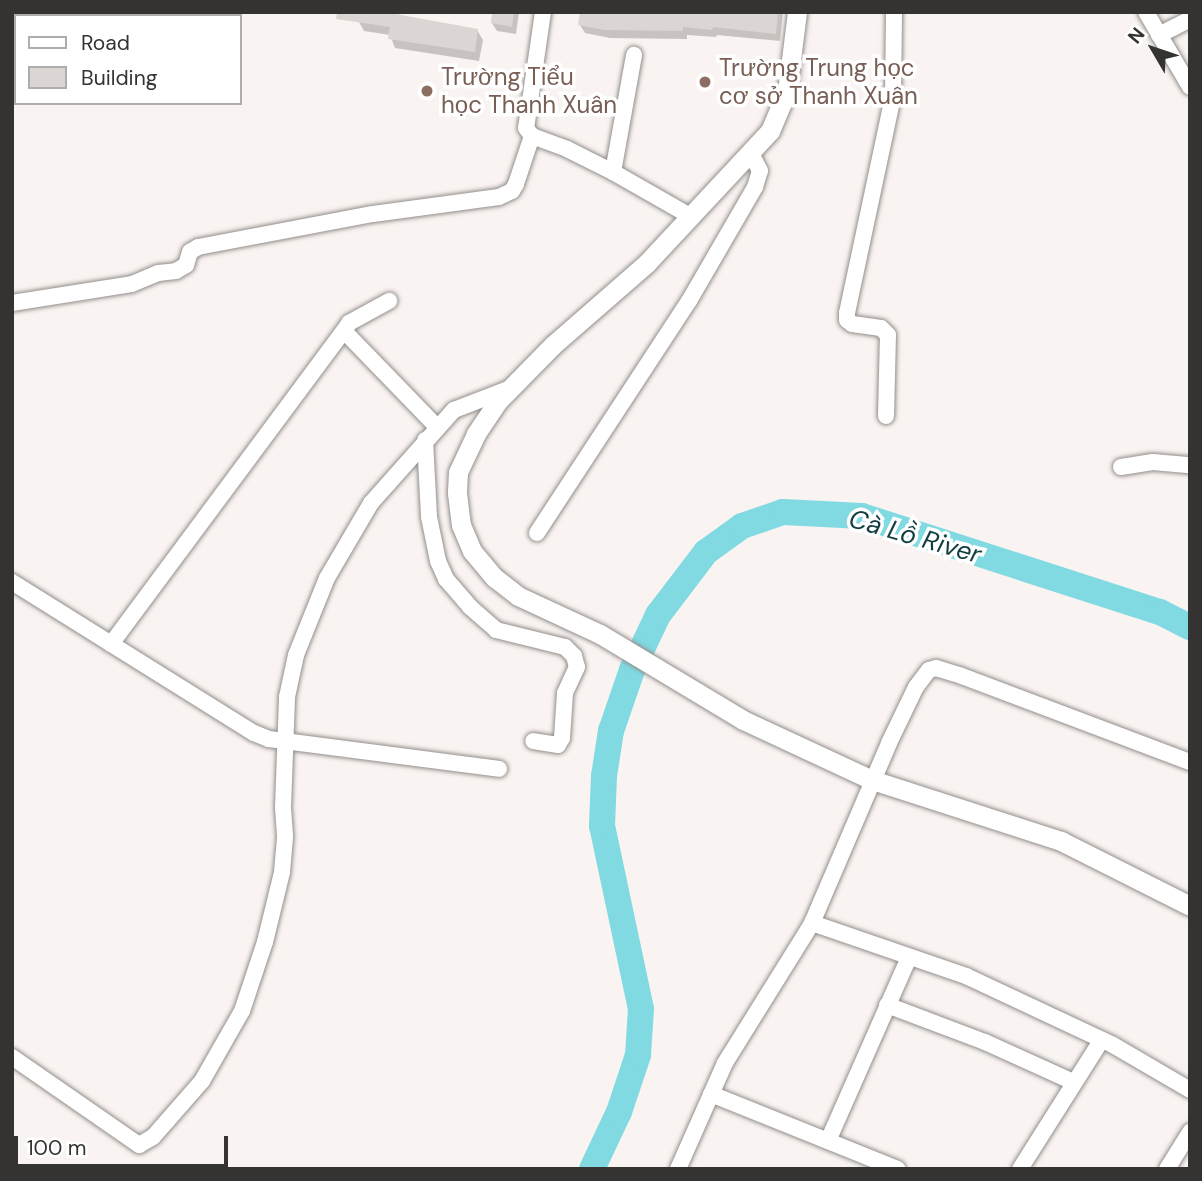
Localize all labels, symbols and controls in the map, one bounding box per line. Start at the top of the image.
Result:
legend [14,14,242,105]
north arrow [1118,14,1188,84]
text: N [1122,22,1150,49]
text: Road [81,29,130,57]
place label: Trường Trung học cơ sở Thanh Xuân [719,54,918,110]
place label: Trường Tiểu học Thanh Xuân [441,63,617,119]
text: Building [81,64,157,92]
marker: Trường Trung học cơ sở Thanh Xuân [697,74,713,90]
marker: Trường Tiểu học Thanh Xuân [419,83,435,99]
water label: Cà Lồ River [845,503,985,571]
scale bar [18,1122,231,1166]
text: 100 m [27,1134,87,1162]

